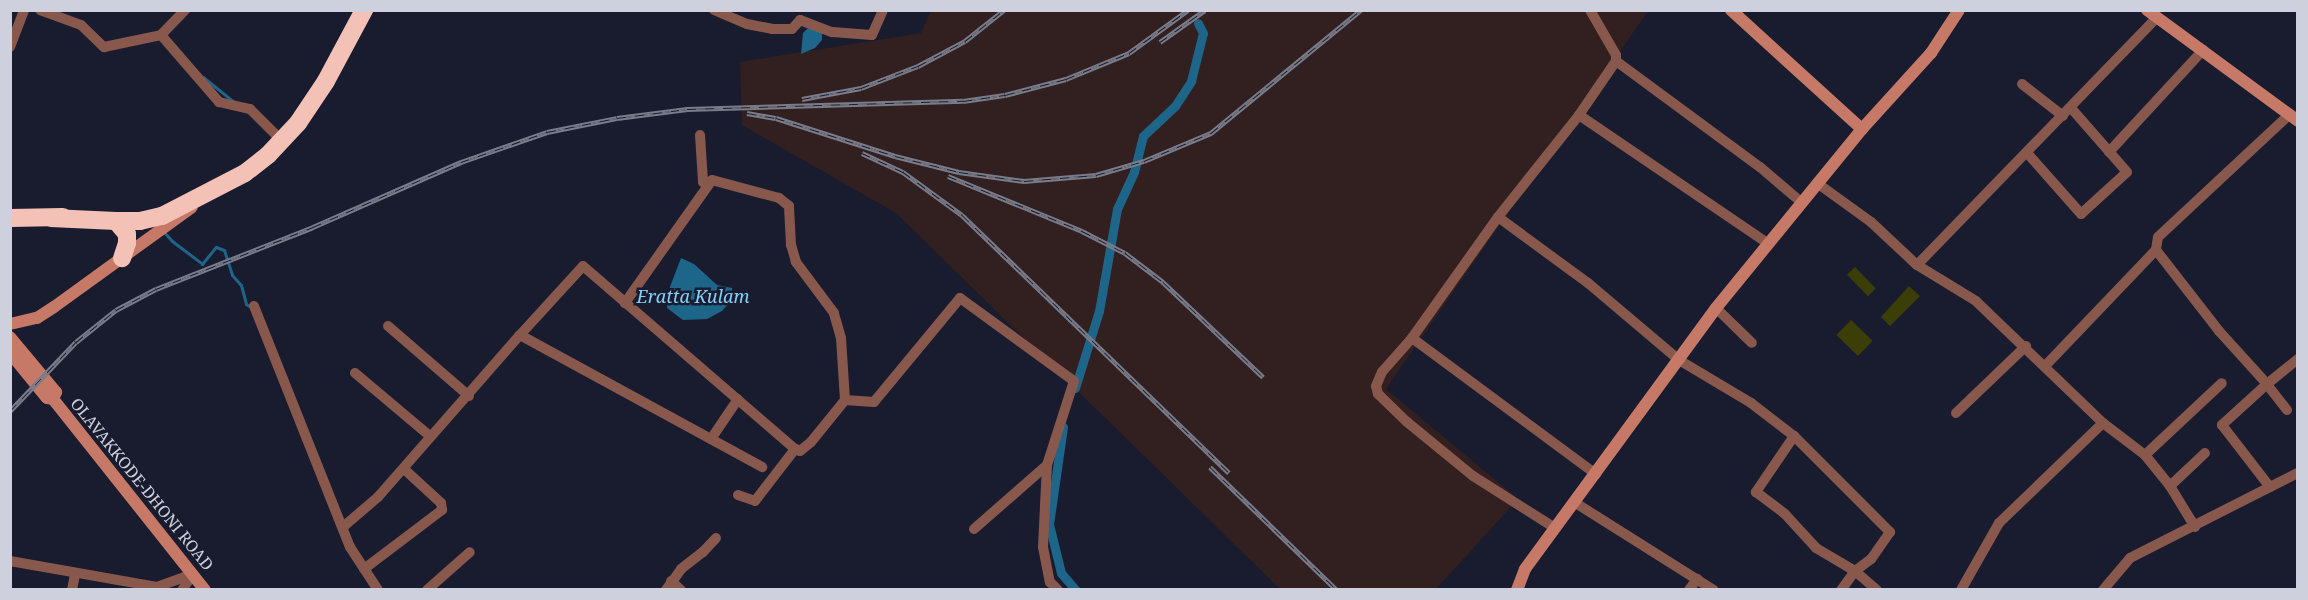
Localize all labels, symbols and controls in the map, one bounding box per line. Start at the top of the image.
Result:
water label: Eratta Kulam [636,285,750,307]
street label: OLAVAKKODE-DHONI ROAD [67,394,217,574]

